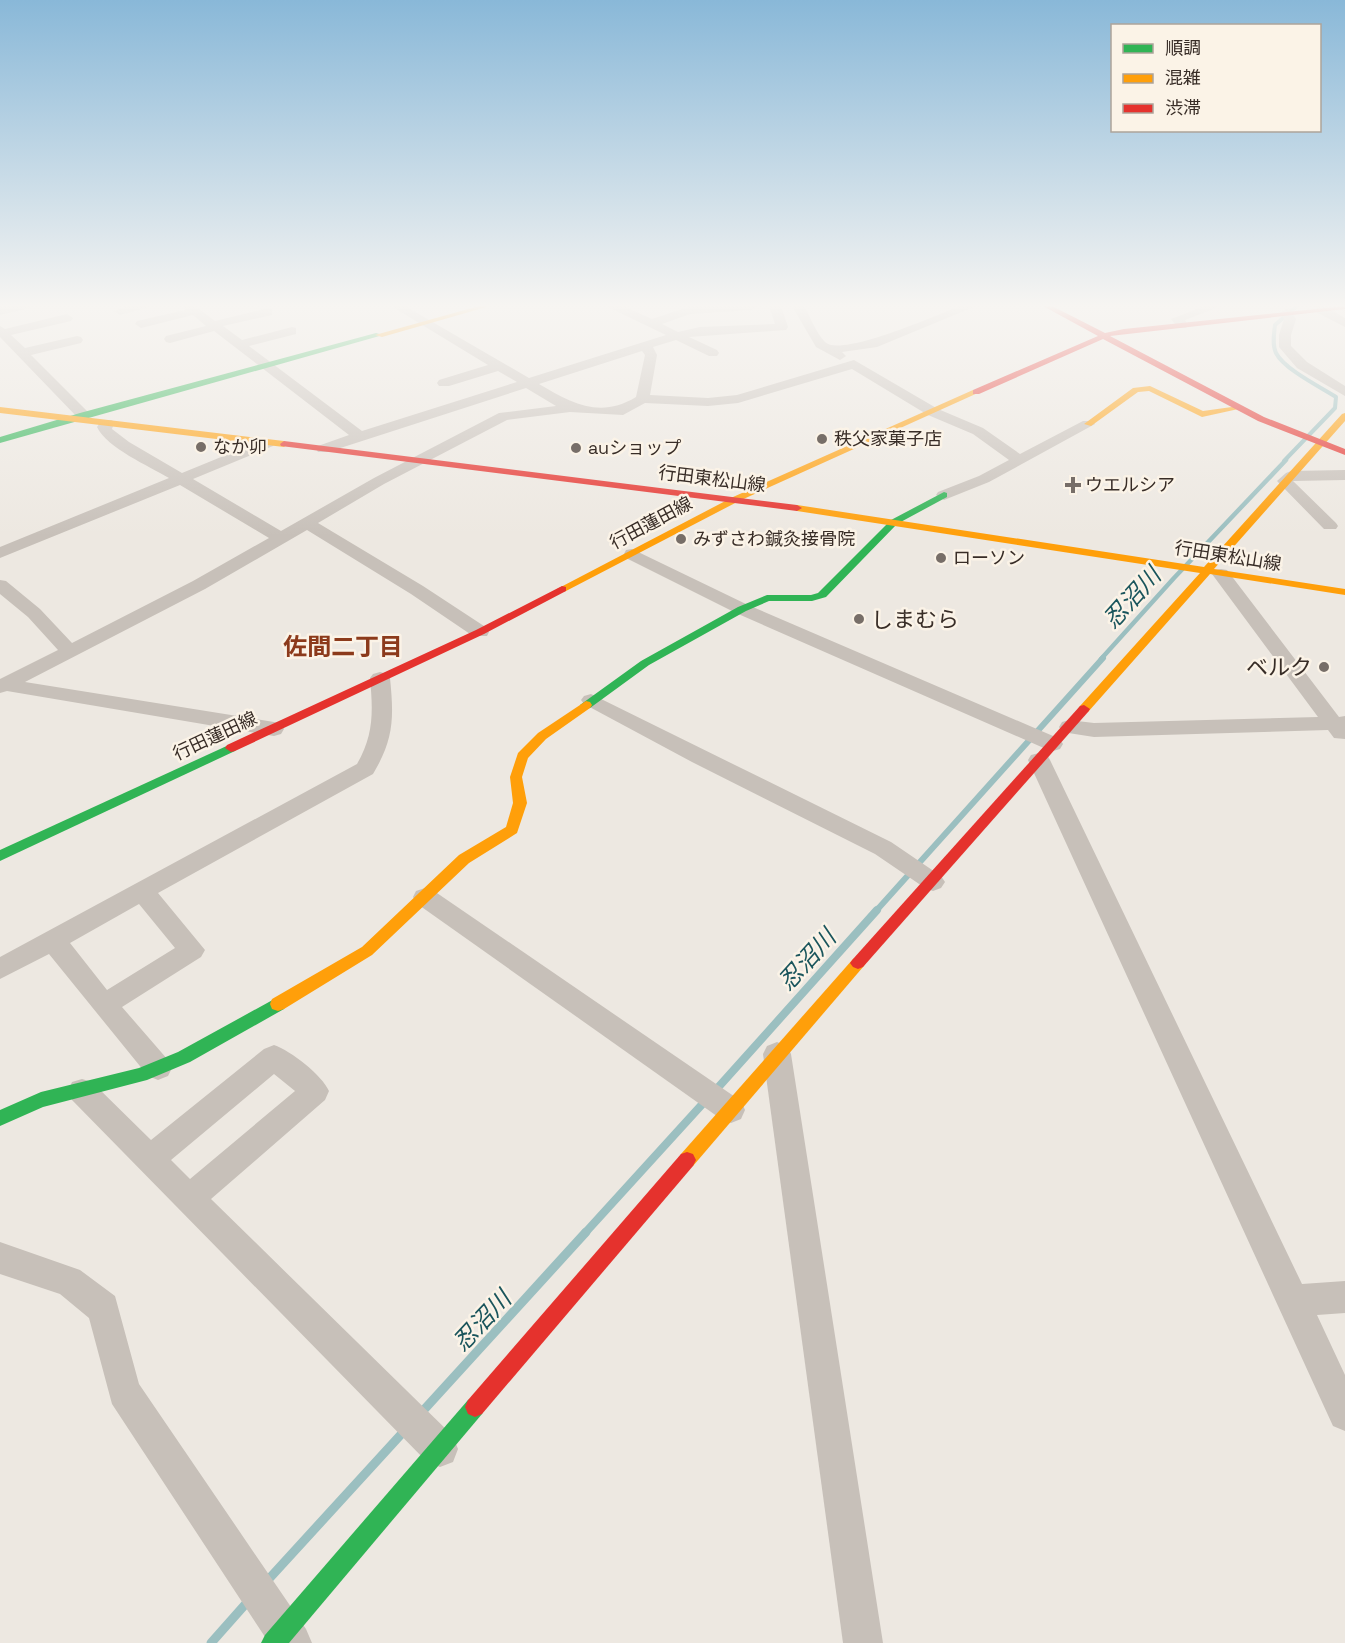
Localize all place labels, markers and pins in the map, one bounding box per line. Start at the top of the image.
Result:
place label: 秩父家菓子店 [834,427,942,450]
marker: 秩父家菓子店 [815,432,829,446]
place label: なか卯 [213,435,267,458]
place label: auショップ [588,436,681,459]
marker: なか卯 [194,440,208,454]
marker: auショップ [569,441,583,455]
place label: ウエルシア [1085,473,1175,496]
marker: ウエルシア [1066,478,1080,492]
place label: みずさわ鍼灸接骨院 [693,527,855,550]
marker: みずさわ鍼灸接骨院 [674,532,688,546]
place label: ローソン [953,546,1025,569]
marker: ローソン [934,551,948,565]
place label: しまむら [871,605,959,633]
marker: しまむら [852,612,866,626]
place label: ベルク [1246,653,1312,681]
marker: ベルク [1317,660,1331,674]

